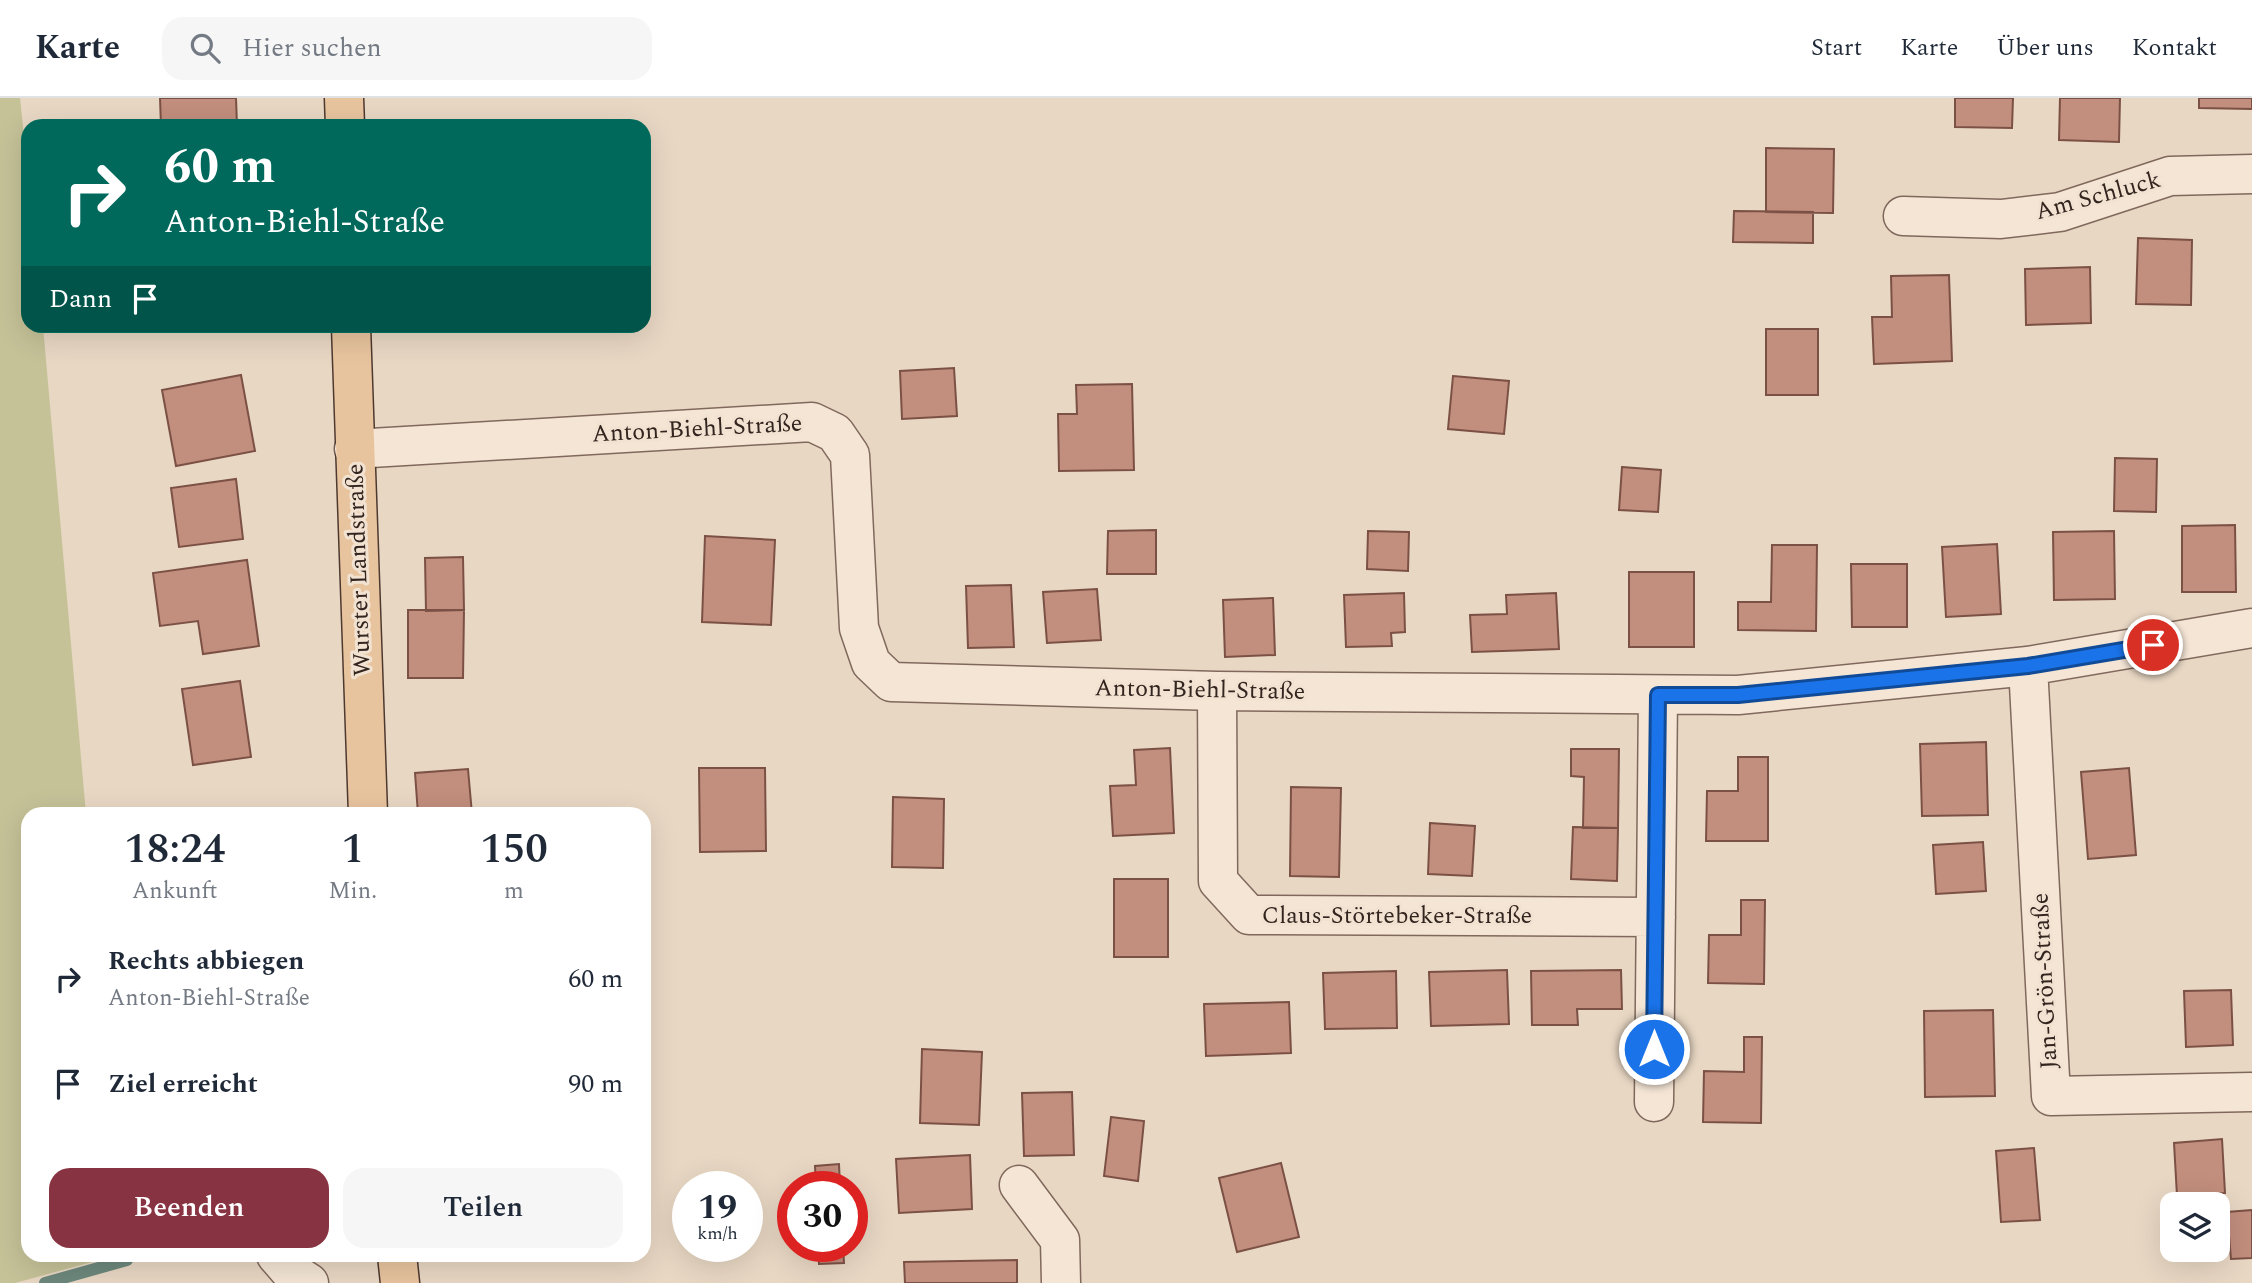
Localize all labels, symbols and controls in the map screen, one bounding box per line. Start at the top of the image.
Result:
search box [162,17,652,80]
text: Karte [35,23,120,73]
text: Hier suchen [242,28,382,68]
icon: search [186,29,224,67]
text: Start [1811,30,1862,66]
text: Karte [1900,30,1958,66]
text: Über uns [1996,30,2094,66]
text: Kontakt [2132,30,2217,66]
text: 60 m [164,130,275,205]
icon: right [49,147,140,238]
street label: Am Schluck [2031,162,2165,230]
text: Anton-Biehl-Straße [164,198,445,247]
text: Dann [49,279,112,319]
icon: arrive [126,280,164,318]
street label: Anton-Biehl-Straße [591,406,803,452]
street label: Wurster Landstraße [337,463,381,677]
pin [2123,615,2183,675]
icon: arrive [2134,626,2172,664]
street label: Anton-Biehl-Straße [1094,670,1306,710]
text: 18:24 [124,818,225,881]
text: 1 [341,818,364,881]
text: 150 [480,818,548,881]
text: Ankunft [132,874,217,909]
text: Min. [329,874,377,909]
text: m [504,874,524,909]
street label: Jan-Grön-Straße [2022,892,2068,1070]
street label: Claus-Störtebeker-Straße [1262,898,1532,934]
text: Rechts abbiegen [108,941,304,981]
text: 60 m [568,959,623,999]
icon: right [49,960,87,998]
text: Anton-Biehl-Straße [108,981,310,1016]
position arrow [1617,1012,1691,1086]
text: Ziel erreicht [108,1064,258,1104]
text: 90 m [568,1064,623,1104]
icon: arrive [49,1065,87,1103]
button: Beenden [49,1168,329,1248]
button: Teilen [343,1168,623,1248]
speed limit sign: 30 [777,1171,868,1262]
text: 19 [698,1181,737,1234]
map controls [2160,1192,2230,1262]
button: layers [2160,1192,2230,1262]
text: km/h [697,1220,738,1247]

